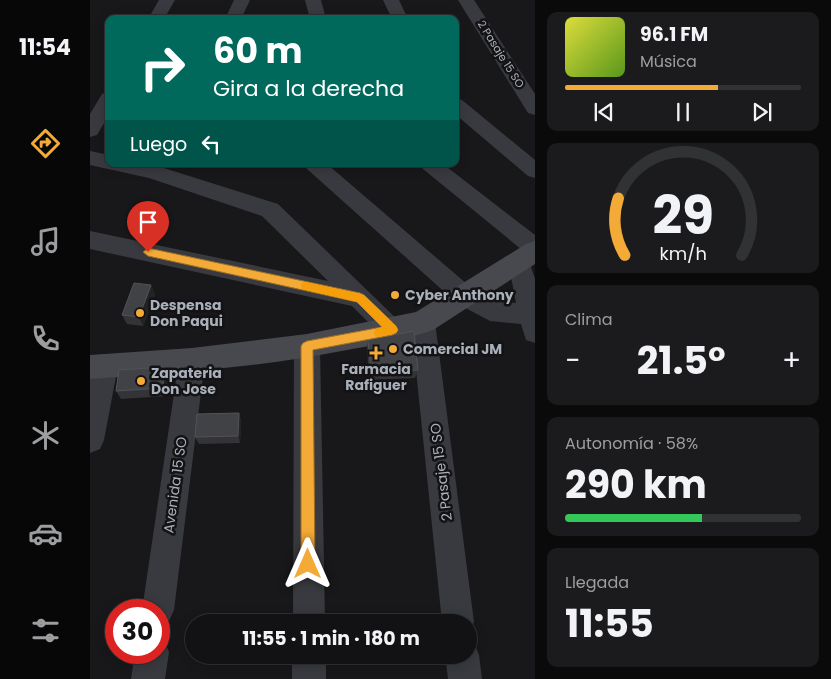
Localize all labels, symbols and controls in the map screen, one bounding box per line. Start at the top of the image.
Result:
street label: 2 Pasaje 15 SO [474,17,528,91]
text: 96.1 FM [640,21,708,48]
text: 60 m [213,26,303,75]
text: 11:54 [19,32,71,63]
icon: right [130,35,195,100]
text: Música [640,50,697,73]
text: Gira a la derecha [213,73,404,104]
icon: previous [590,98,618,126]
icon: pause [669,98,697,126]
icon: next [748,98,776,126]
icon: directions [28,126,63,161]
icon: left [197,130,225,158]
text: Luego [130,131,187,158]
text: 29 [652,179,714,252]
pin [127,201,169,252]
icon: arrive [134,208,162,236]
icon: music [28,224,63,259]
text: km/h [659,241,707,266]
place label: Cyber Anthony [405,285,514,305]
marker: Cyber Anthony [389,289,401,301]
place label: Despensa Don Paqui [150,295,223,331]
marker: Despensa Don Paqui [134,307,146,319]
text: Clima [565,308,613,331]
icon: phone [28,321,63,356]
text: 21.5° [637,334,726,387]
place label: Comercial JM [403,339,502,359]
text: − [565,341,580,380]
text: + [782,341,801,380]
marker: Comercial JM [387,343,399,355]
marker: Farmacia Rafiguer [370,347,382,359]
place label: Farmacia Rafiguer [341,359,411,395]
place label: Zapateria Don Jose [151,363,222,399]
marker: Zapateria Don Jose [135,375,147,387]
icon: climate [28,418,63,453]
street label: 2 Pasaje 15 SO [425,422,457,522]
text: Autonomía · 58% [565,432,698,455]
street label: Avenida 15 SO [158,435,192,535]
text: 290 km [565,458,707,511]
icon: car [28,516,63,551]
position arrow [281,537,333,589]
text: Llegada [565,571,629,594]
text: 11:55 [565,597,654,650]
speed limit sign: 30 [105,599,170,664]
icon: filters [28,613,63,648]
text: 11:55 · 1 min · 180 m [242,625,420,652]

